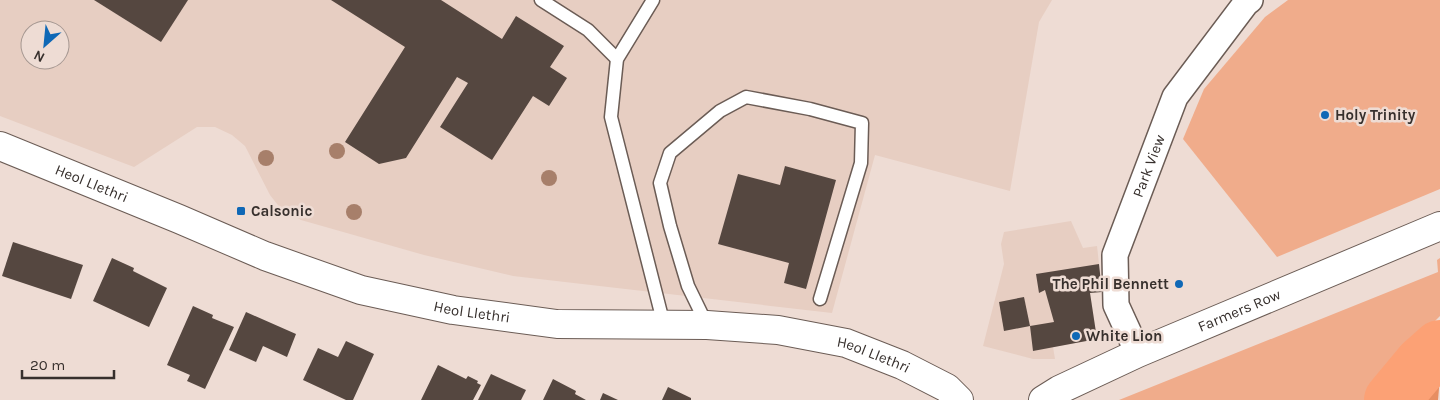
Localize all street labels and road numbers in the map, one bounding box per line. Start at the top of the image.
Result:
street label: Park View [1129,132,1169,200]
street label: Heol Llethri [53,160,131,206]
street label: Farmers Row [1195,285,1284,336]
street label: Heol Llethri [432,297,511,327]
street label: Heol Llethri [836,332,913,377]

